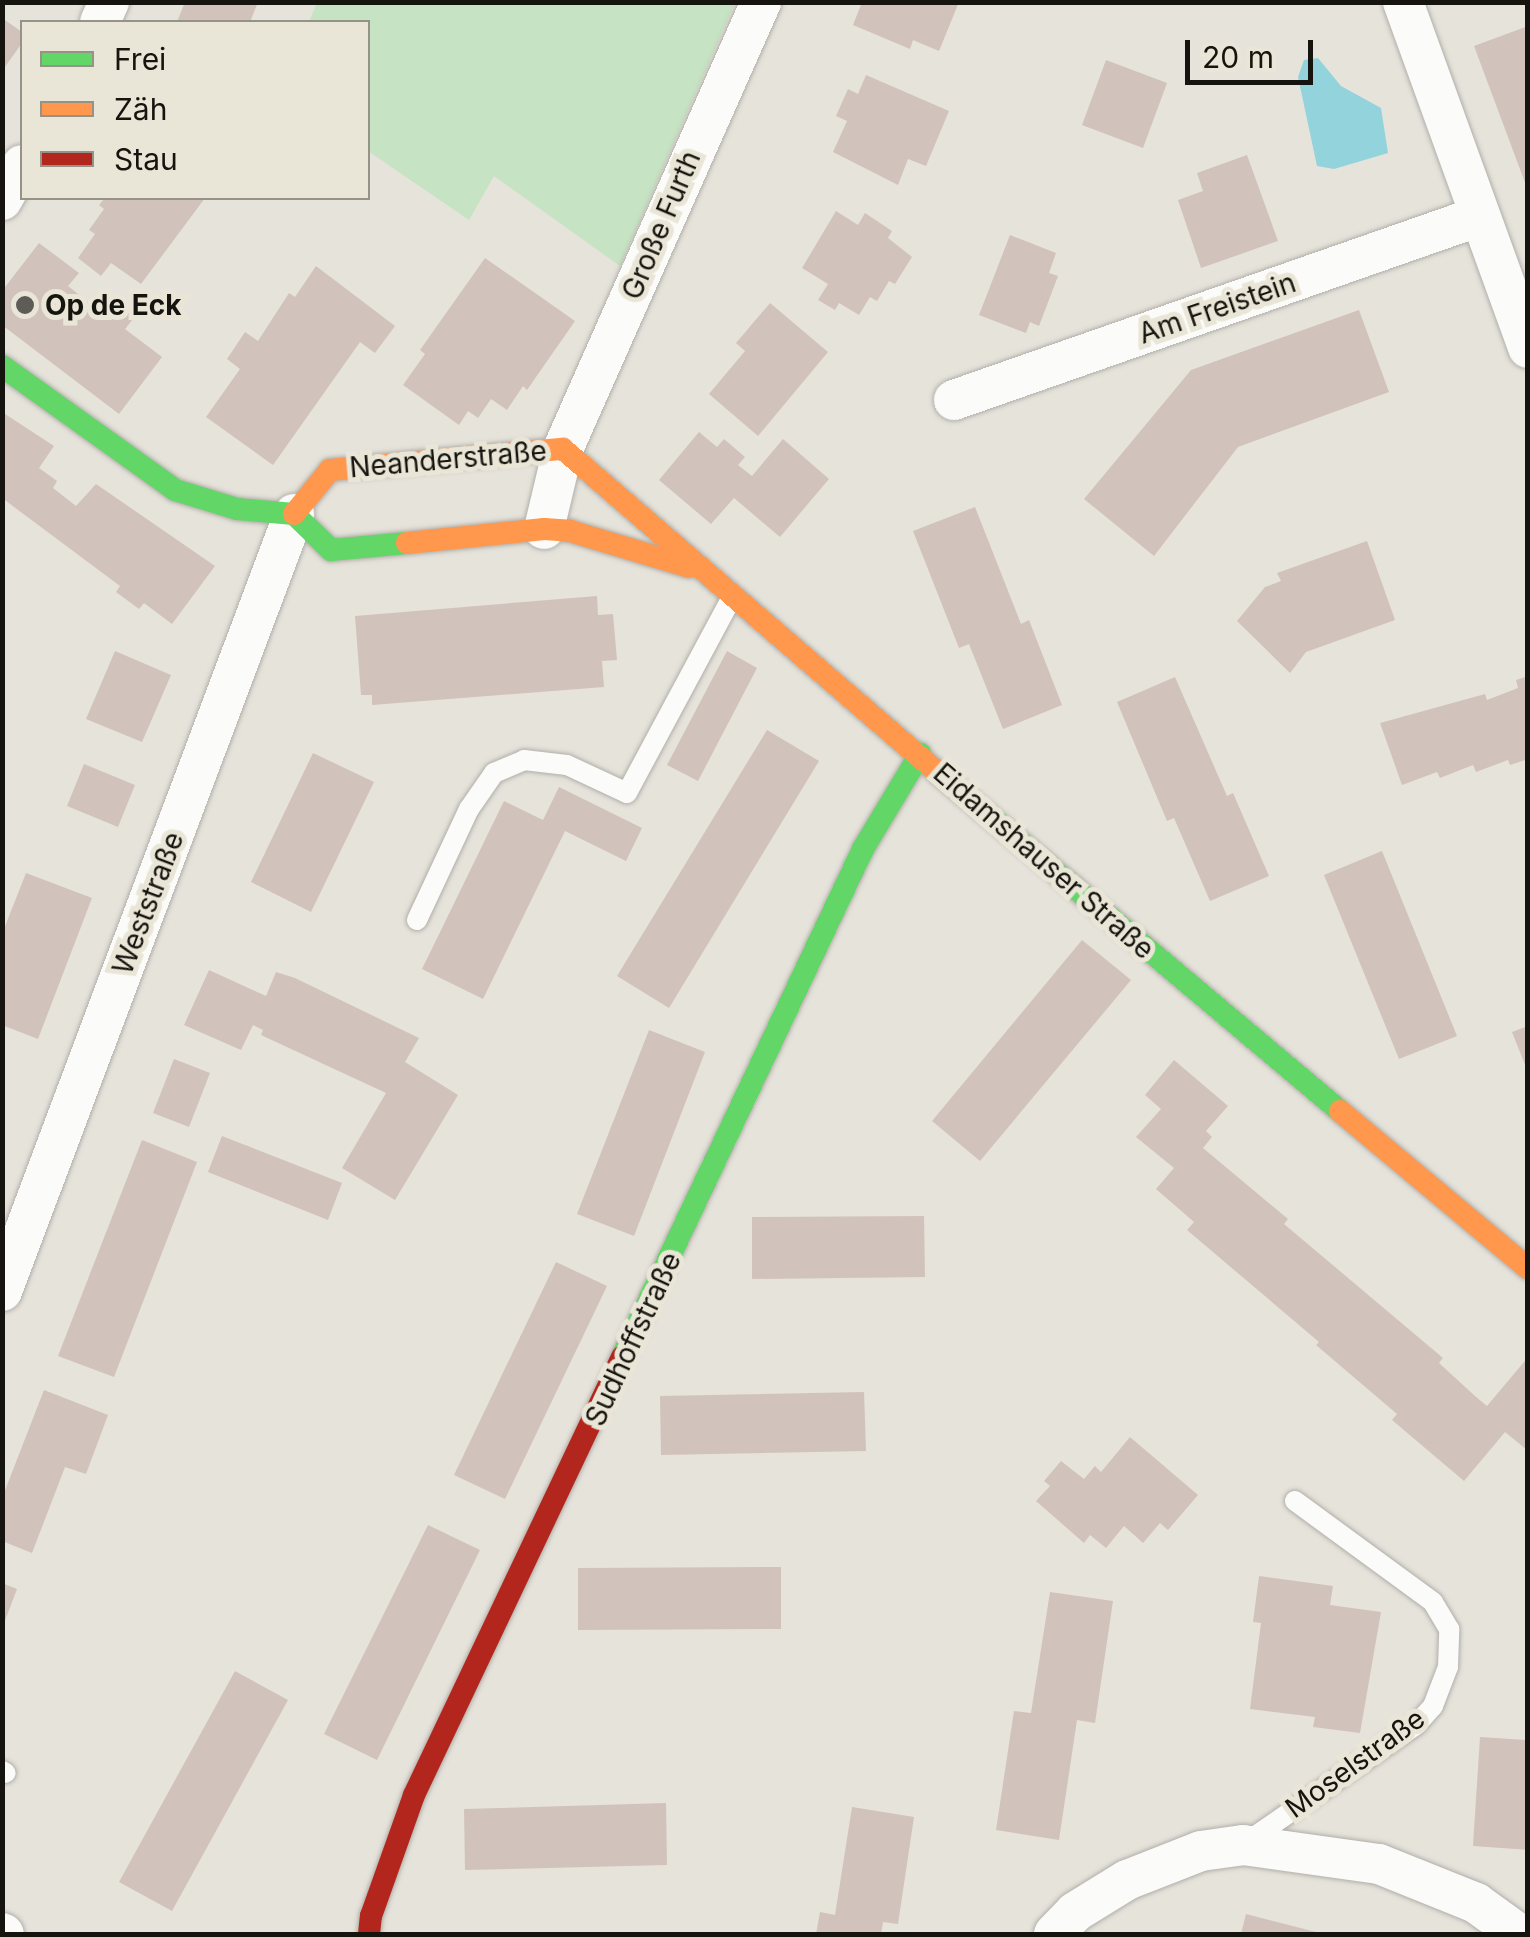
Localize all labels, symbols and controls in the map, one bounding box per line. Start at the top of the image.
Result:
legend [20,20,370,200]
scale bar [1190,20,1318,82]
text: 20 m [1202,39,1274,75]
text: Frei [114,41,166,77]
text: Zäh [114,91,167,127]
text: Stau [114,141,178,177]
street label: Große Furth [615,146,707,304]
street label: Am Freistein [1134,265,1300,351]
place label: Op de Eck [45,288,182,322]
marker: Op de Eck [14,294,36,316]
street label: Neanderstraße [348,434,548,484]
street label: Eidamshauser Straße [927,756,1161,966]
street label: Weststraße [105,827,191,979]
street label: Sudhoffstraße [578,1247,688,1431]
street label: Moselstraße [1279,1701,1431,1825]

